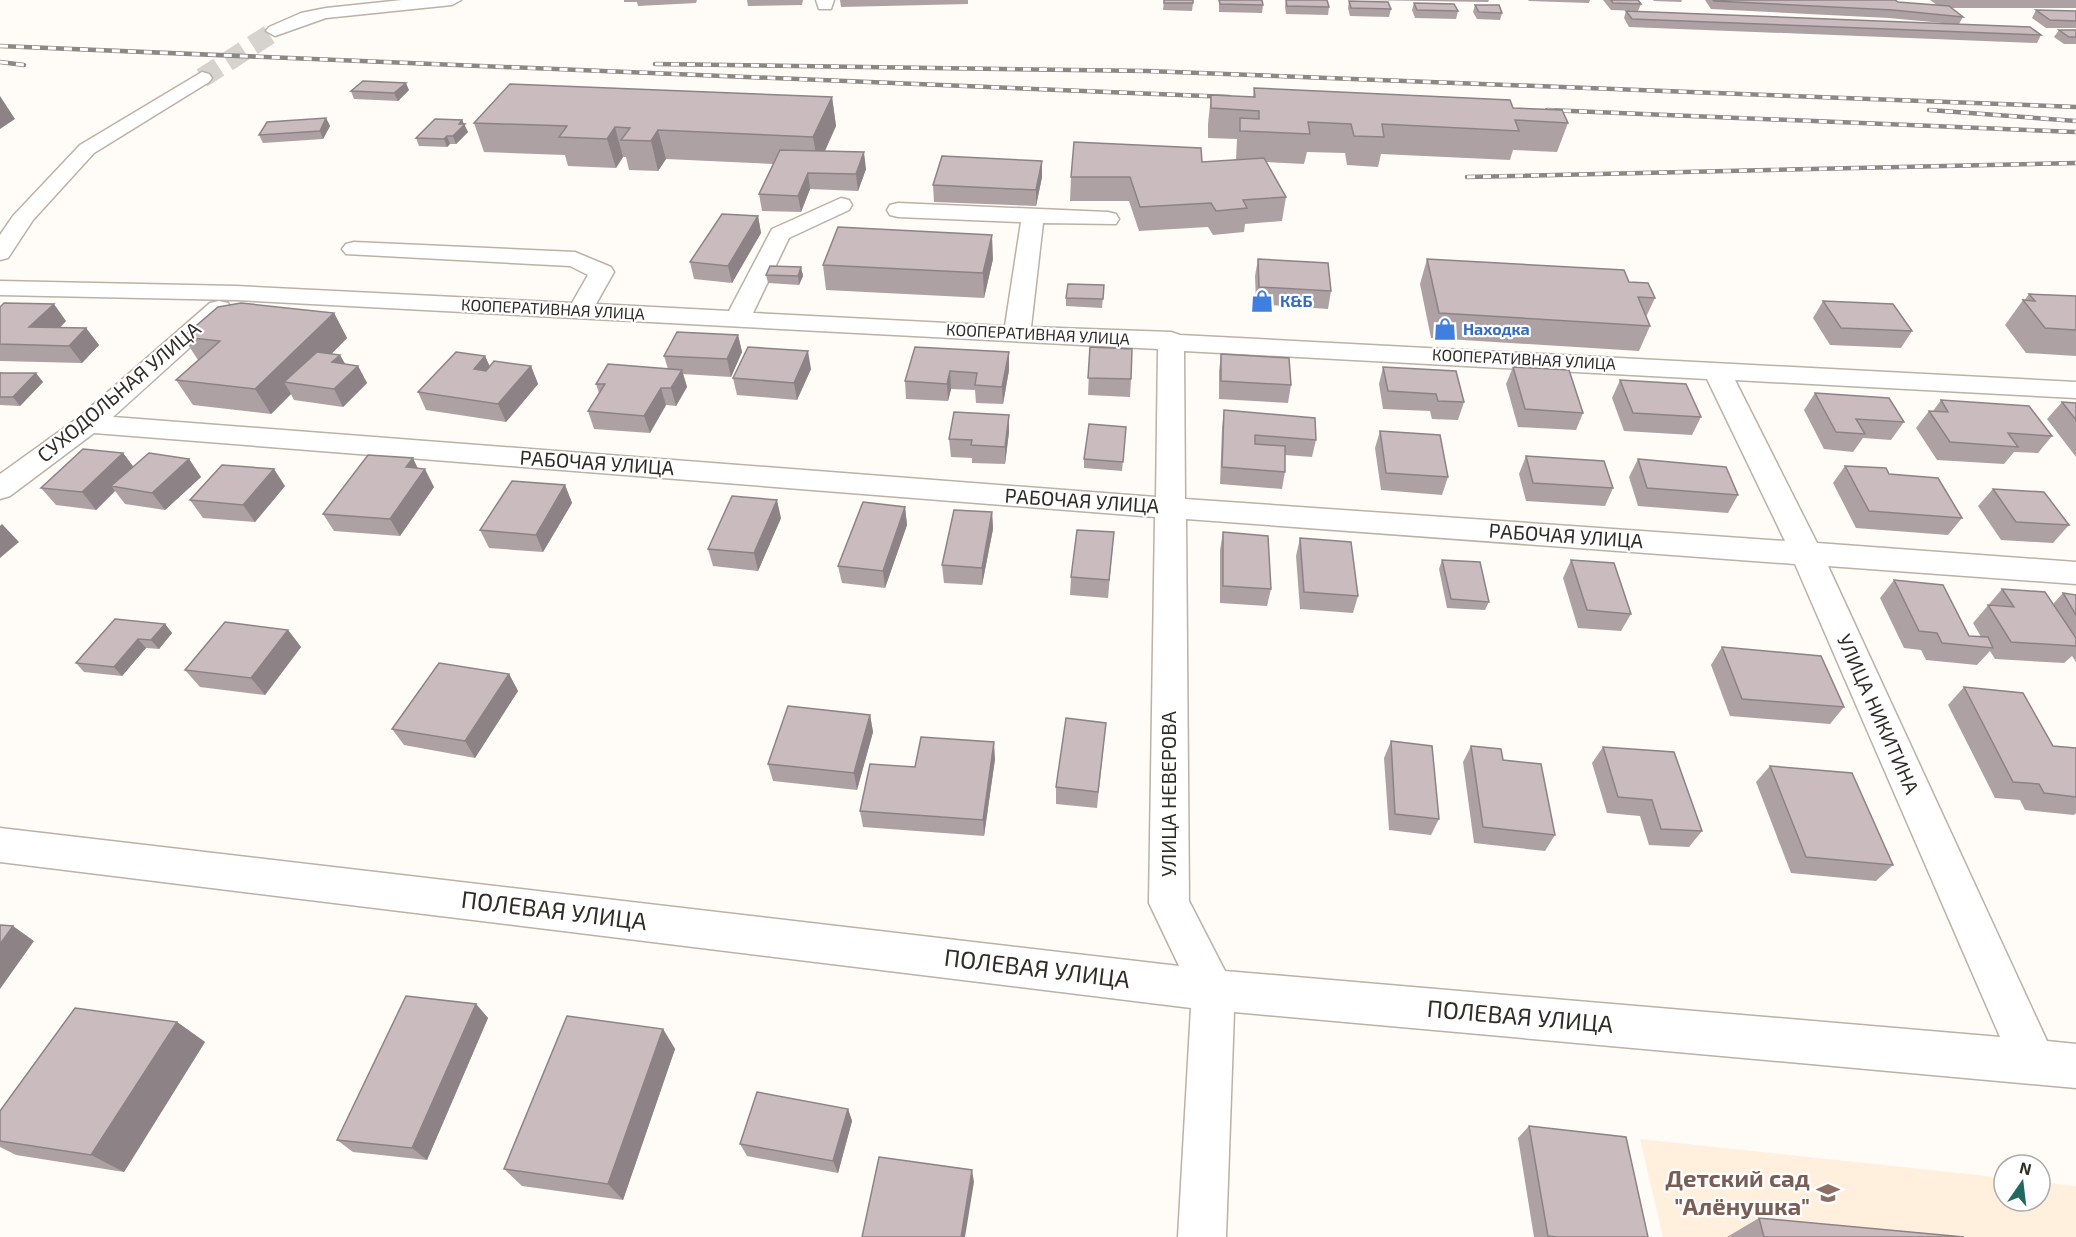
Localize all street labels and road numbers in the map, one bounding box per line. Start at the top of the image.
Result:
street label: КООПЕРАТИВНАЯ УЛИЦА [461,294,645,323]
street label: СУХОДОЛЬНАЯ УЛИЦА [32,316,205,466]
street label: КООПЕРАТИВНАЯ УЛИЦА [946,319,1130,348]
street label: КООПЕРАТИВНАЯ УЛИЦА [1432,344,1616,373]
street label: РАБОЧАЯ УЛИЦА [519,445,676,479]
street label: РАБОЧАЯ УЛИЦА [1004,483,1161,517]
street label: РАБОЧАЯ УЛИЦА [1488,518,1645,552]
street label: УЛИЦА НИКИТИНА [1833,630,1925,798]
street label: УЛИЦА НЕВЕРОВА [1156,710,1180,877]
street label: ПОЛЕВАЯ УЛИЦА [460,884,649,935]
street label: ПОЛЕВАЯ УЛИЦА [943,942,1132,993]
street label: ПОЛЕВАЯ УЛИЦА [1426,993,1615,1038]

